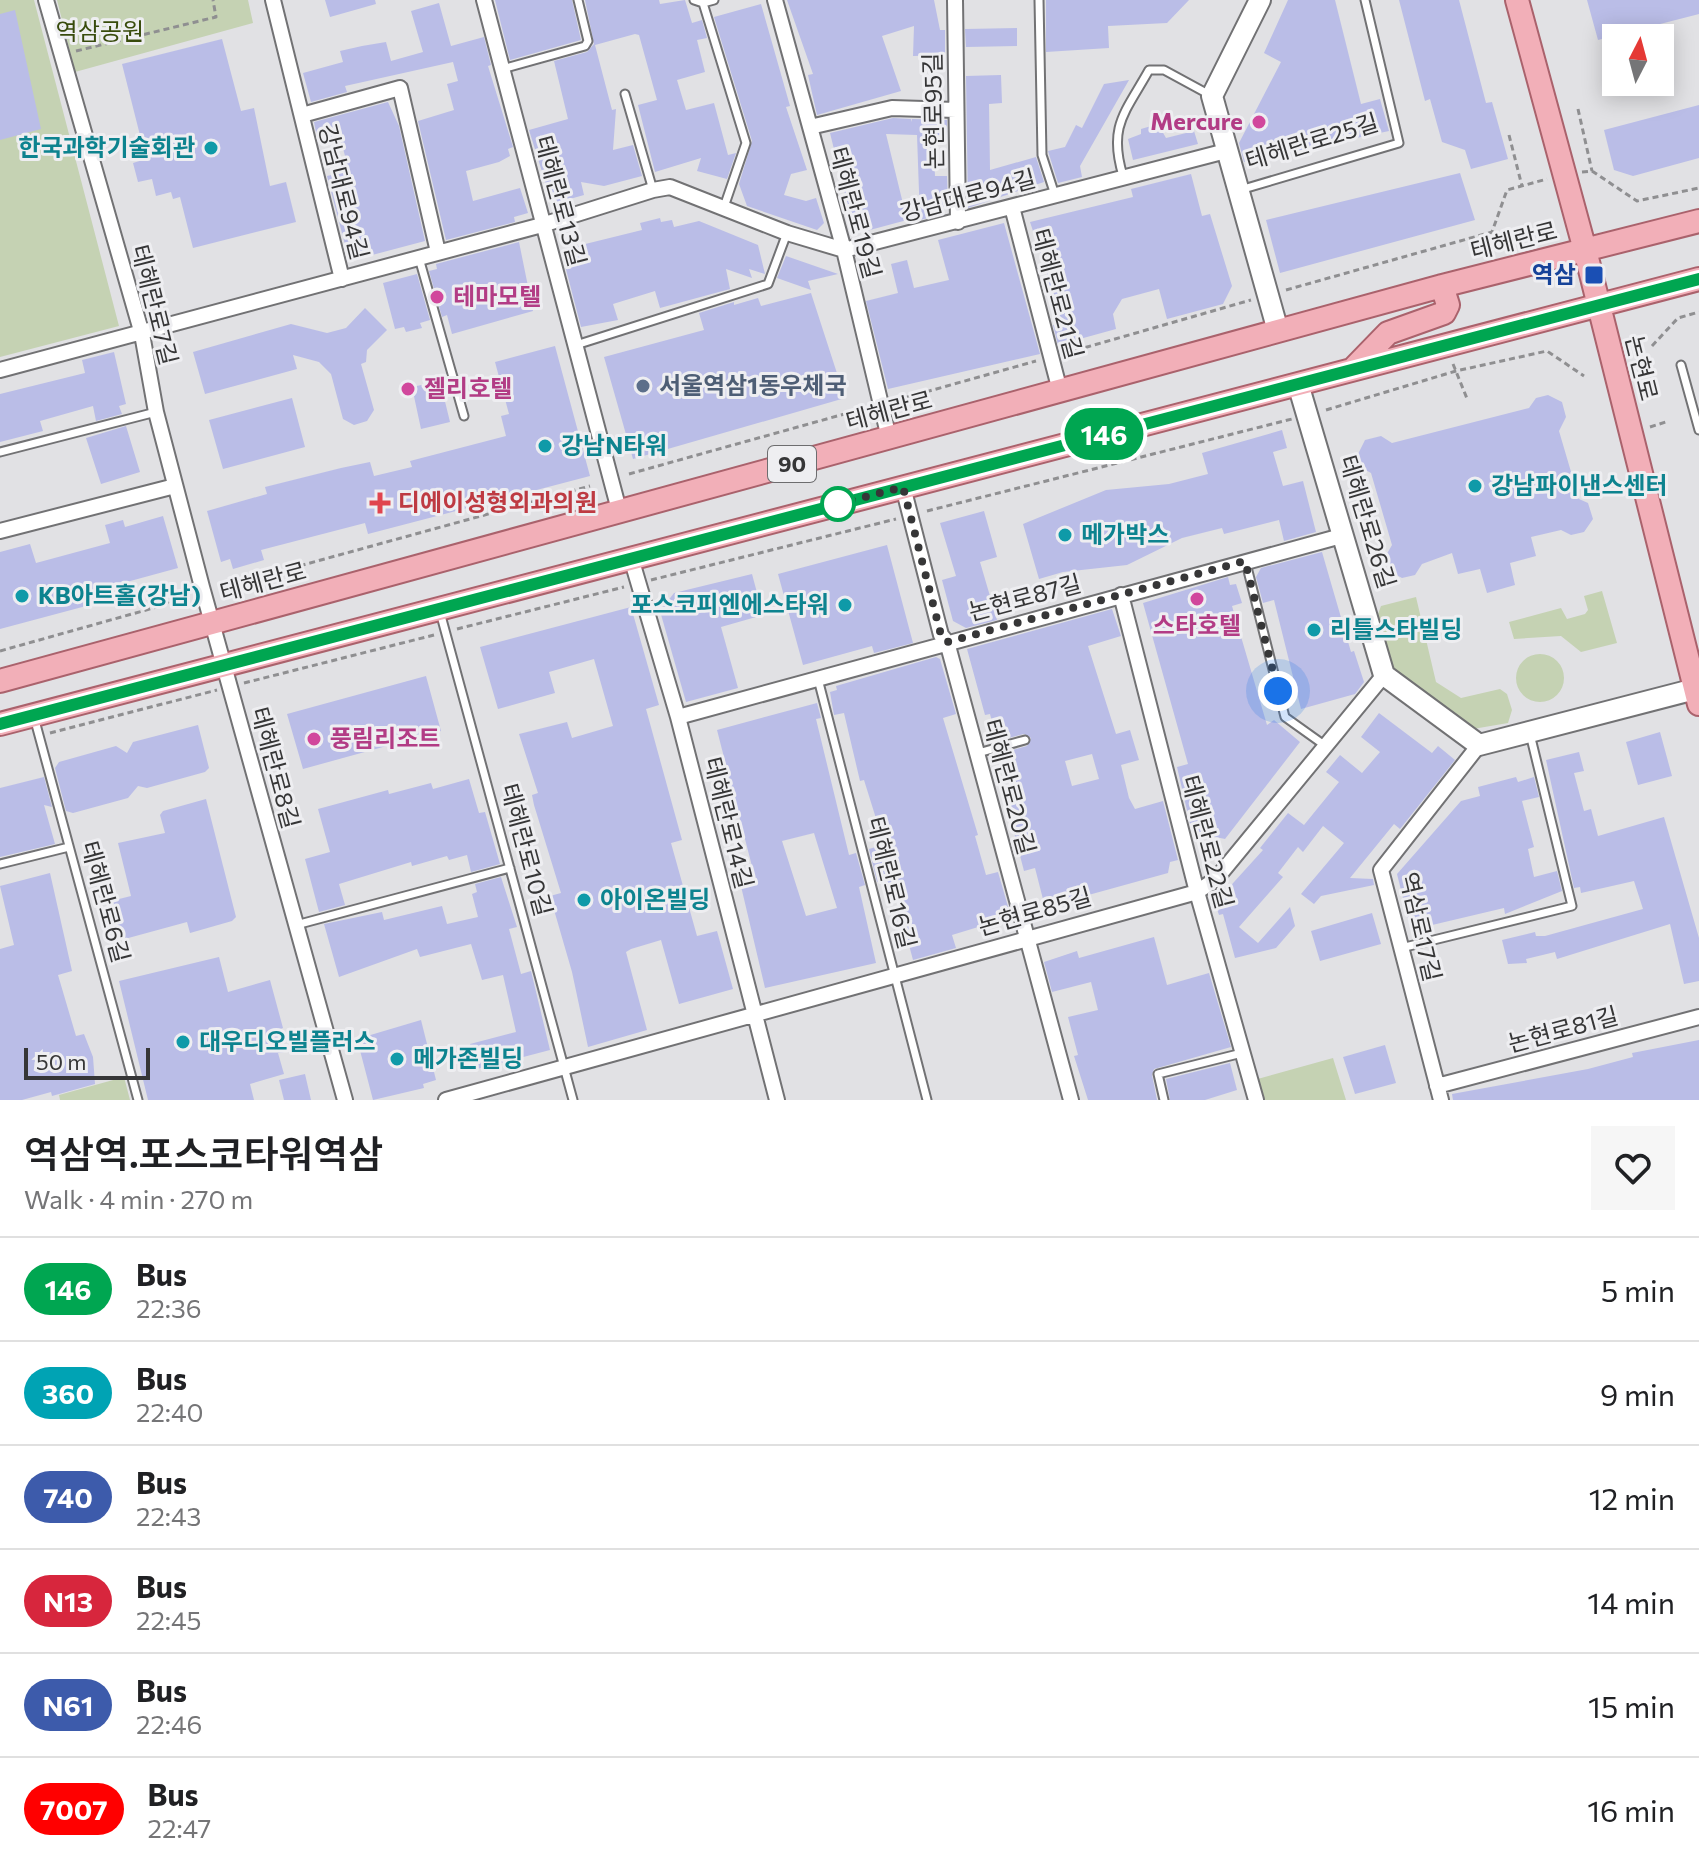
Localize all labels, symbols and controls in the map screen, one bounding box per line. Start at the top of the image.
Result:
park label: 역삼공원 [56,16,144,45]
north arrow [1602,24,1674,96]
map controls [1602,24,1674,96]
street label: 논현로95길 [917,52,948,170]
place label: Mercure [1150,106,1243,135]
street label: 테헤란로25길 [1242,107,1382,175]
marker: Mercure [1250,113,1268,131]
street label: 강남대로94길 [314,121,375,263]
place label: 한국과학기술회관 [18,132,195,161]
street label: 테헤란로13길 [530,132,593,269]
marker: 한국과학기술회관 [202,139,220,157]
street label: 테헤란로19길 [825,144,888,282]
street label: 강남대로94길 [897,163,1039,227]
street label: 테헤란로 [1467,215,1560,264]
street label: 테헤란로21길 [1027,225,1090,362]
street label: 테헤란로7길 [126,241,184,368]
place label: 역삼 [1532,259,1576,288]
marker: 역삼 [1583,264,1605,286]
place label: 테마모텔 [453,281,541,310]
marker: 테마모텔 [428,288,446,306]
street label: 논현로 [1620,332,1665,403]
place label: 서울역삼1동우체국 [659,370,847,399]
place label: 젤리호텔 [424,373,512,402]
marker: 서울역삼1동우체국 [634,377,652,395]
marker: 젤리호텔 [399,380,417,398]
street label: 테헤란로 [842,384,935,435]
line badge: 146 [1058,408,1150,460]
text: 146 [1080,417,1128,451]
place label: 강남N타워 [561,430,667,459]
marker: 강남N타워 [536,437,554,455]
road number: 90 [768,446,816,482]
street label: 테헤란로26길 [1334,451,1403,592]
place label: 강남파이낸스센터 [1491,470,1668,499]
marker: 강남파이낸스센터 [1466,477,1484,495]
place label: 디에이성형외과의원 [398,487,597,516]
unlabelled marker [821,487,855,521]
marker: 디에이성형외과의원 [369,492,391,514]
place label: 메가박스 [1081,519,1169,548]
marker: 메가박스 [1056,526,1074,544]
street label: 테헤란로 [216,555,309,606]
street label: 논현로87길 [965,568,1084,625]
place label: KB아트홀(강남) [38,580,201,609]
marker: KB아트홀(강남) [13,587,31,605]
place label: 포스코피엔에스타워 [630,589,829,618]
marker: 스타호텔 [1188,590,1206,608]
marker: 포스코피엔에스타워 [836,596,854,614]
place label: 스타호텔 [1153,610,1241,639]
place label: 리틀스타빌딩 [1330,614,1462,643]
marker: 리틀스타빌딩 [1305,621,1323,639]
your location [1258,671,1298,711]
street label: 테헤란로8길 [246,704,307,832]
street label: 테헤란로20길 [978,716,1042,858]
place label: 풍림리조트 [330,723,440,752]
marker: 풍림리조트 [305,730,323,748]
street label: 테헤란로14길 [699,754,760,892]
street label: 테헤란로22길 [1177,772,1240,912]
street label: 테헤란로10길 [496,780,559,919]
street label: 테헤란로16길 [862,814,923,952]
street label: 테헤란로6길 [76,838,137,966]
street label: 역삼로17길 [1395,869,1448,984]
street label: 논현로85길 [975,881,1095,941]
place label: 아이온빌딩 [600,884,710,913]
marker: 아이온빌딩 [575,891,593,909]
street label: 논현로81길 [1504,1000,1621,1057]
place label: 대우디오빌플러스 [199,1026,376,1055]
marker: 대우디오빌플러스 [174,1033,192,1051]
place label: 메가존빌딩 [413,1043,523,1072]
scale bar [24,1044,150,1080]
text: 50 m [36,1048,86,1075]
marker: 메가존빌딩 [388,1050,406,1068]
button: heart [1591,1126,1675,1210]
text: 역삼역.포스코타워역삼 [24,1129,383,1176]
text: Walk · 4 min · 270 m [24,1183,253,1214]
text: Bus [136,1255,187,1292]
text: 5 min [1601,1271,1675,1308]
text: 146 [44,1272,92,1306]
text: 22:36 [136,1292,202,1323]
text: Bus [136,1359,187,1396]
text: 9 min [1600,1375,1675,1412]
text: 360 [42,1376,94,1410]
text: 22:40 [136,1396,204,1427]
text: Bus [136,1463,187,1500]
text: 12 min [1589,1479,1675,1516]
text: 740 [43,1480,93,1514]
text: 22:43 [136,1500,201,1531]
text: Bus [136,1567,187,1604]
text: 14 min [1587,1583,1675,1620]
text: N13 [43,1584,93,1618]
text: 22:45 [136,1604,202,1635]
text: Bus [136,1671,187,1708]
text: 15 min [1588,1687,1675,1724]
text: N61 [43,1688,93,1722]
text: 22:46 [136,1708,202,1739]
text: Bus [148,1775,199,1812]
text: 16 min [1587,1791,1675,1828]
text: 7007 [40,1792,108,1826]
text: 22:47 [148,1812,211,1843]

